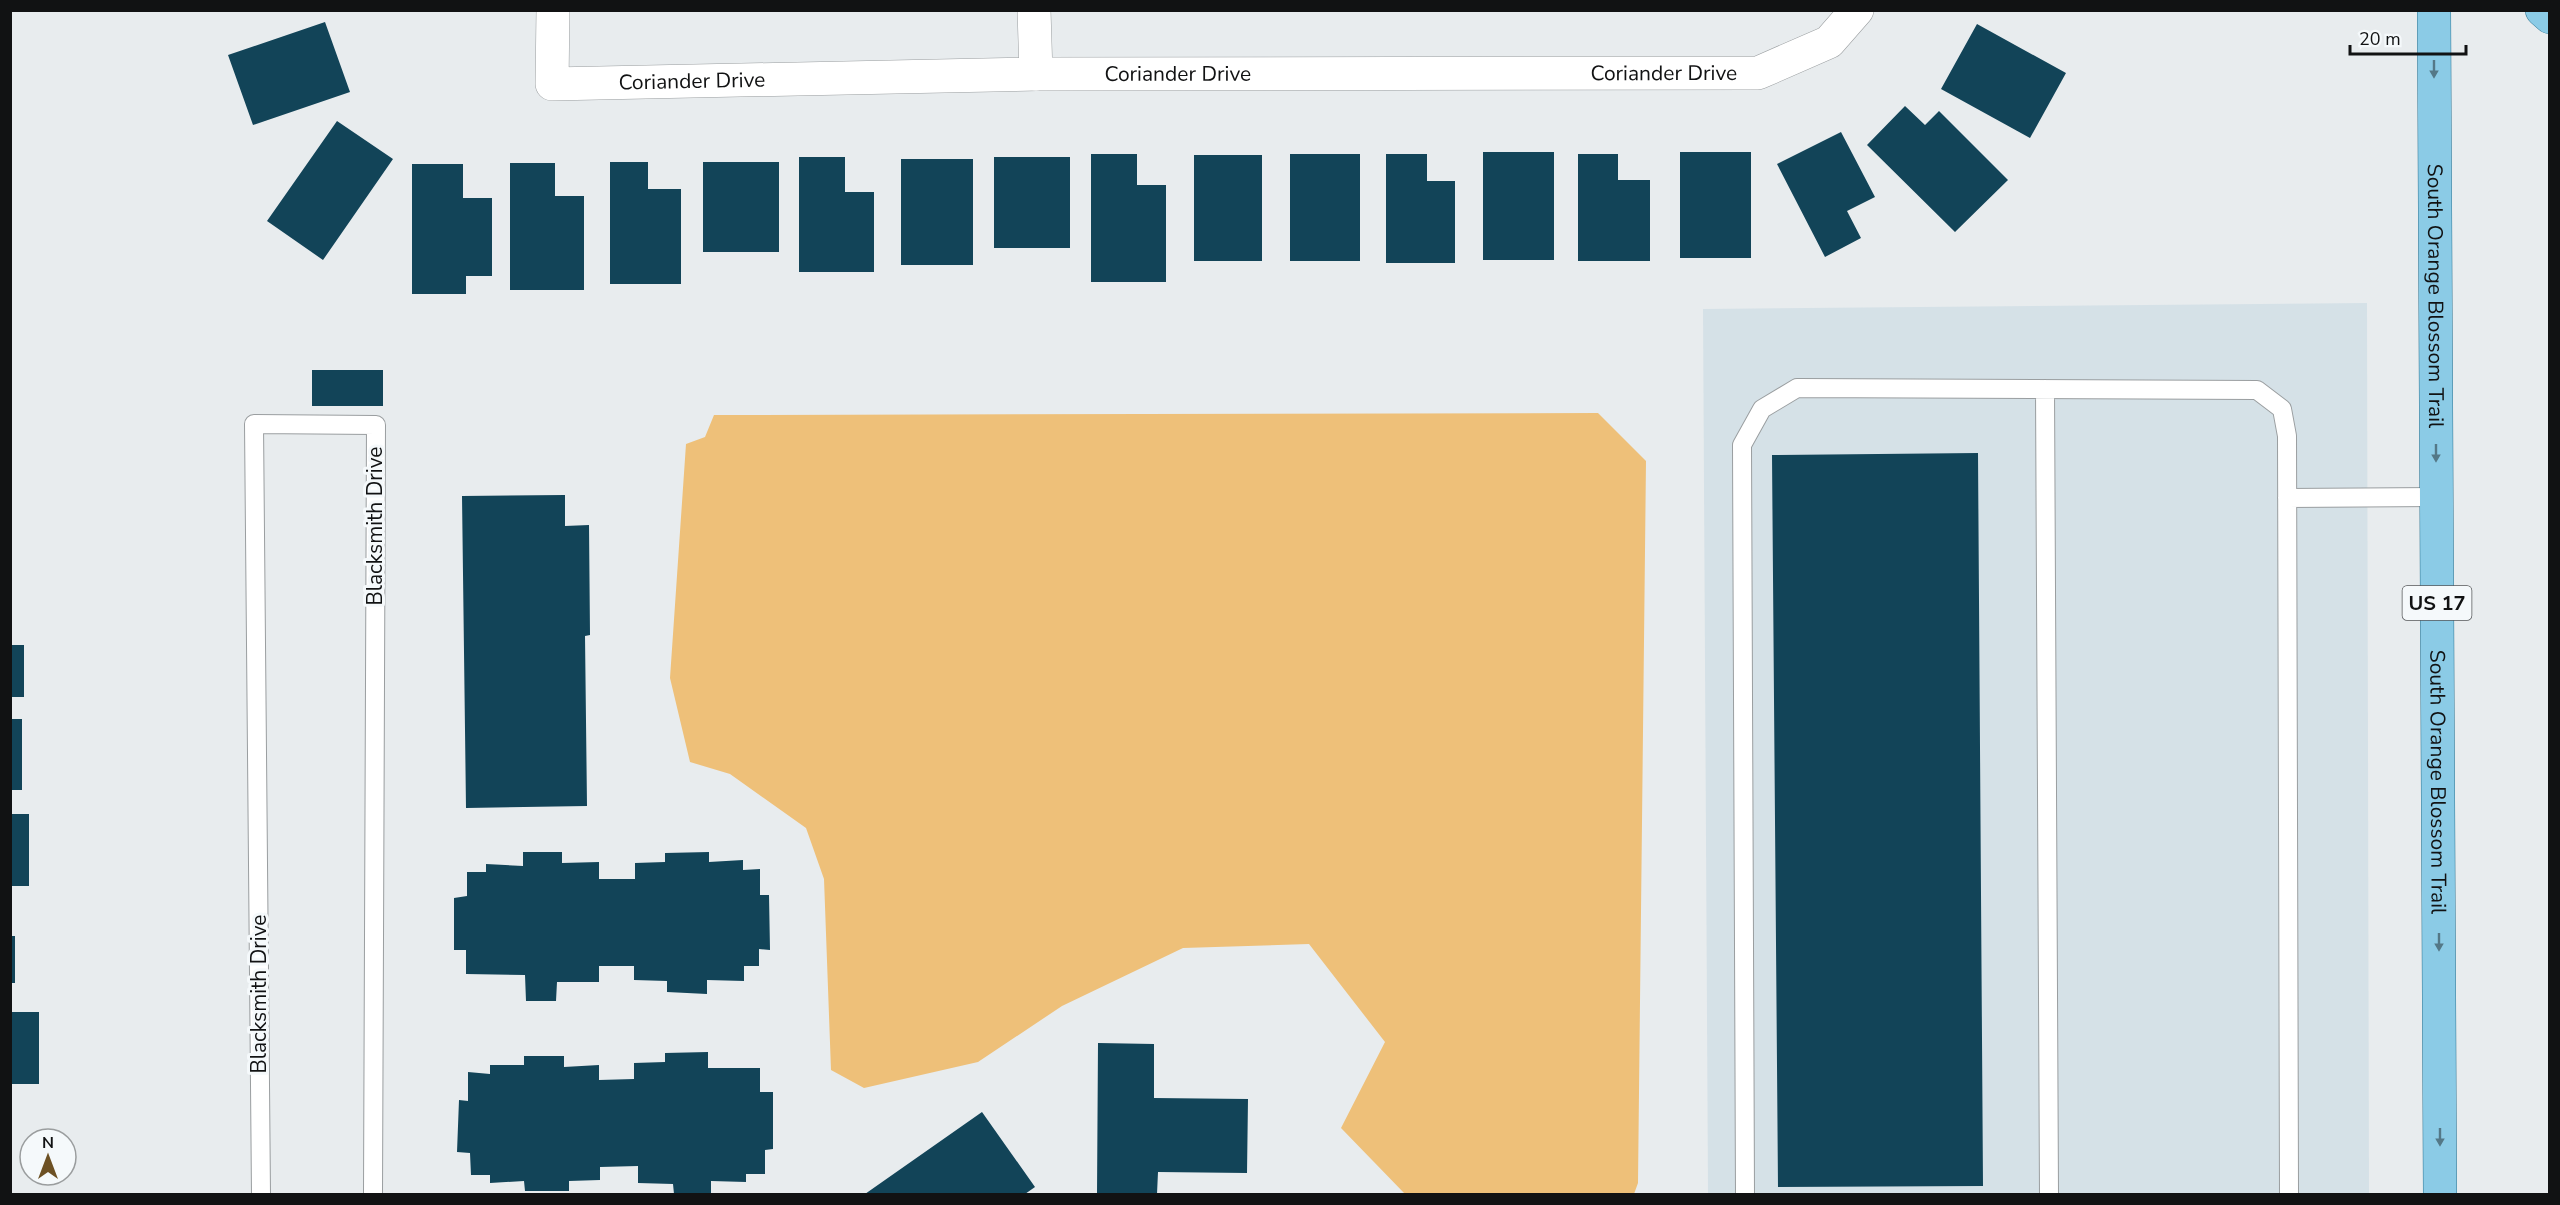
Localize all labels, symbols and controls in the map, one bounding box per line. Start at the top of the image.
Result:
scale bar [2350,18,2466,56]
text: 20 m [2359,27,2401,51]
street label: Coriander Drive [1590,59,1737,87]
one-way arrow [2429,59,2439,78]
street label: Coriander Drive [1104,60,1251,88]
street label: Coriander Drive [618,66,766,97]
street label: South Orange Blossom Trail [2421,164,2450,429]
one-way arrow [2431,443,2441,462]
street label: Blacksmith Drive [361,446,389,606]
road number: US 17 [2402,586,2472,620]
street label: South Orange Blossom Trail [2423,650,2453,915]
street label: Blacksmith Drive [245,914,273,1074]
one-way arrow [2434,932,2444,951]
north arrow [18,1127,78,1187]
one-way arrow [2435,1127,2445,1146]
text: N [42,1132,54,1154]

